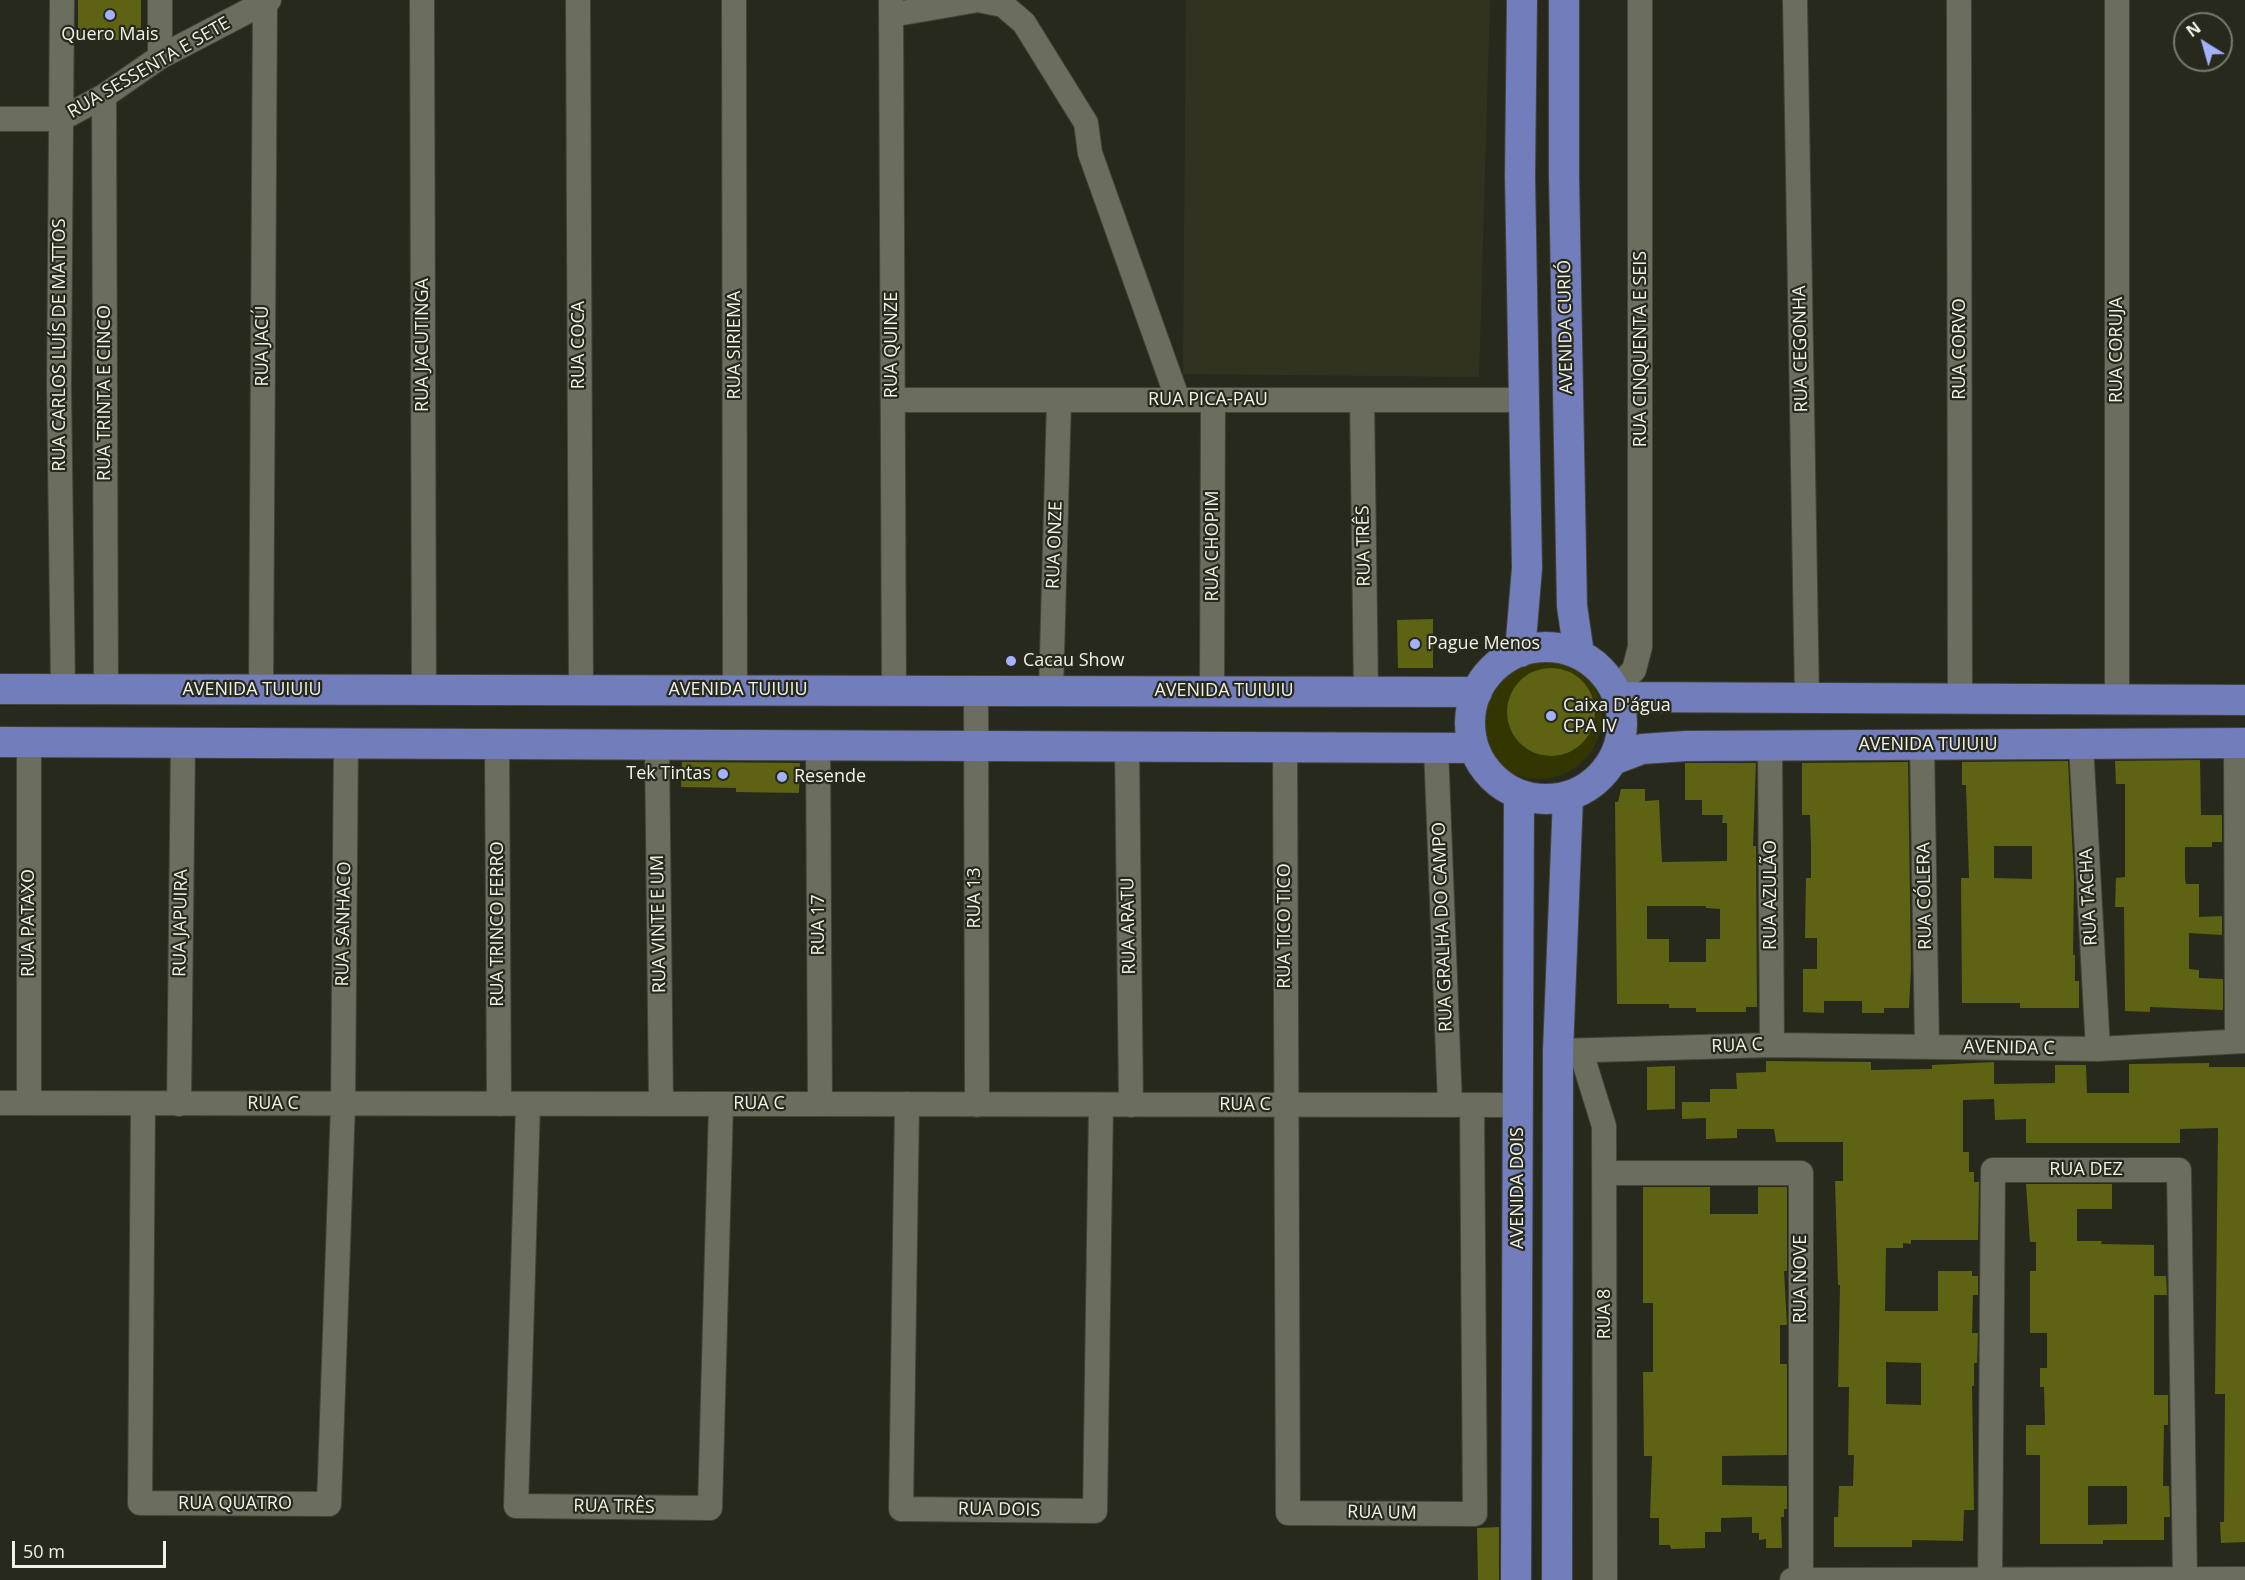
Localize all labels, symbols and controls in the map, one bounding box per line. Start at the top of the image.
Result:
marker: Quero Mais [103,8,117,22]
north arrow [2173,12,2233,72]
street label: RUA SESSENTA E SETE [64,13,234,123]
text: N [2182,17,2205,42]
place label: Quero Mais [61,24,159,46]
street label: RUA CARLOS LUÍS DE MATTOS [49,218,71,472]
street label: RUA CINQUENTA E SEIS [1630,251,1652,447]
street label: AVENIDA CURIÓ [1554,260,1578,394]
street label: RUA JACUTINGA [412,278,434,412]
street label: RUA CEGONHA [1789,285,1813,413]
street label: RUA SIRIEMA [724,291,746,399]
street label: RUA QUINZE [881,292,903,398]
street label: RUA CORUJA [2106,297,2128,403]
street label: RUA CORVO [1949,298,1971,400]
street label: RUA COCA [568,301,590,389]
street label: RUA TRINTA E CINCO [94,305,116,481]
street label: RUA JACÚ [252,306,274,386]
street label: RUA PICA-PAU [1148,389,1268,411]
street label: RUA CHOPIM [1202,491,1224,601]
street label: RUA ONZE [1043,501,1067,589]
street label: RUA TRÊS [1352,505,1376,587]
place label: Pague Menos [1427,633,1540,655]
marker: Pague Menos [1408,637,1422,651]
place label: Cacau Show [1023,650,1124,672]
marker: Cacau Show [1004,654,1018,668]
street label: AVENIDA TUIUIU [182,679,322,701]
street label: AVENIDA TUIUIU [668,679,808,701]
street label: AVENIDA TUIUIU [1154,680,1294,702]
place label: Caixa D'água CPA IV [1563,695,1671,738]
marker: Caixa D'água CPA IV [1544,709,1558,723]
street label: AVENIDA TUIUIU [1858,734,1998,756]
place label: Tek Tintas [626,763,711,785]
place label: Resende [794,766,866,788]
marker: Tek Tintas [716,767,730,781]
marker: Resende [775,770,789,784]
street label: RUA GRALHA DO CAMPO [1429,822,1457,1032]
street label: RUA AZULÃO [1760,840,1782,950]
street label: RUA TRINCO FERRO [487,841,509,1007]
street label: RUA CÓLERA [1913,842,1937,950]
street label: RUA TACHA [2076,848,2102,946]
street label: RUA VINTE E UM [647,855,671,993]
street label: RUA SANHACO [332,861,356,987]
street label: RUA TICO TICO [1274,863,1296,989]
street label: RUA 13 [964,868,986,928]
street label: RUA PATAXO [18,869,40,977]
street label: RUA JAPUIRA [169,869,193,977]
street label: RUA ARATU [1117,877,1141,975]
street label: RUA 17 [808,895,830,955]
street label: RUA C [1711,1034,1763,1058]
street label: AVENIDA C [1963,1036,2055,1060]
street label: RUA C [247,1093,299,1115]
street label: RUA C [733,1093,785,1115]
street label: RUA C [1219,1094,1271,1116]
street label: AVENIDA DOIS [1507,1127,1529,1249]
street label: RUA DEZ [2049,1159,2123,1181]
street label: RUA NOVE [1790,1235,1812,1323]
street label: RUA 8 [1594,1289,1616,1339]
street label: RUA QUATRO [178,1493,292,1515]
street label: RUA TRÊS [573,1495,655,1519]
street label: RUA DOIS [958,1498,1040,1522]
street label: RUA UM [1347,1502,1417,1524]
scale bar [15,1529,170,1567]
text: 50 m [23,1539,65,1563]

